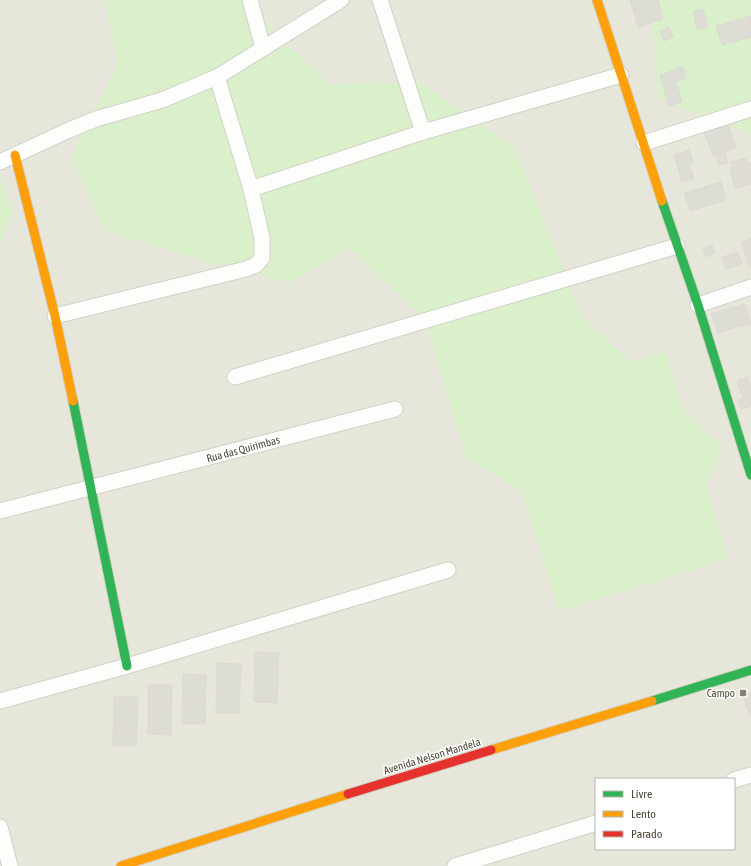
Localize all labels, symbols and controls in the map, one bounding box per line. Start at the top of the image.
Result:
street label: Rua das Quirimbas [205,433,281,465]
place label: Campo [707,687,735,699]
marker: Campo [738,688,748,698]
street label: Avenida Nelson Mandela [382,736,482,776]
legend [595,778,735,850]
text: Livre [631,787,652,801]
text: Lento [631,807,656,821]
text: Parado [631,827,663,841]

